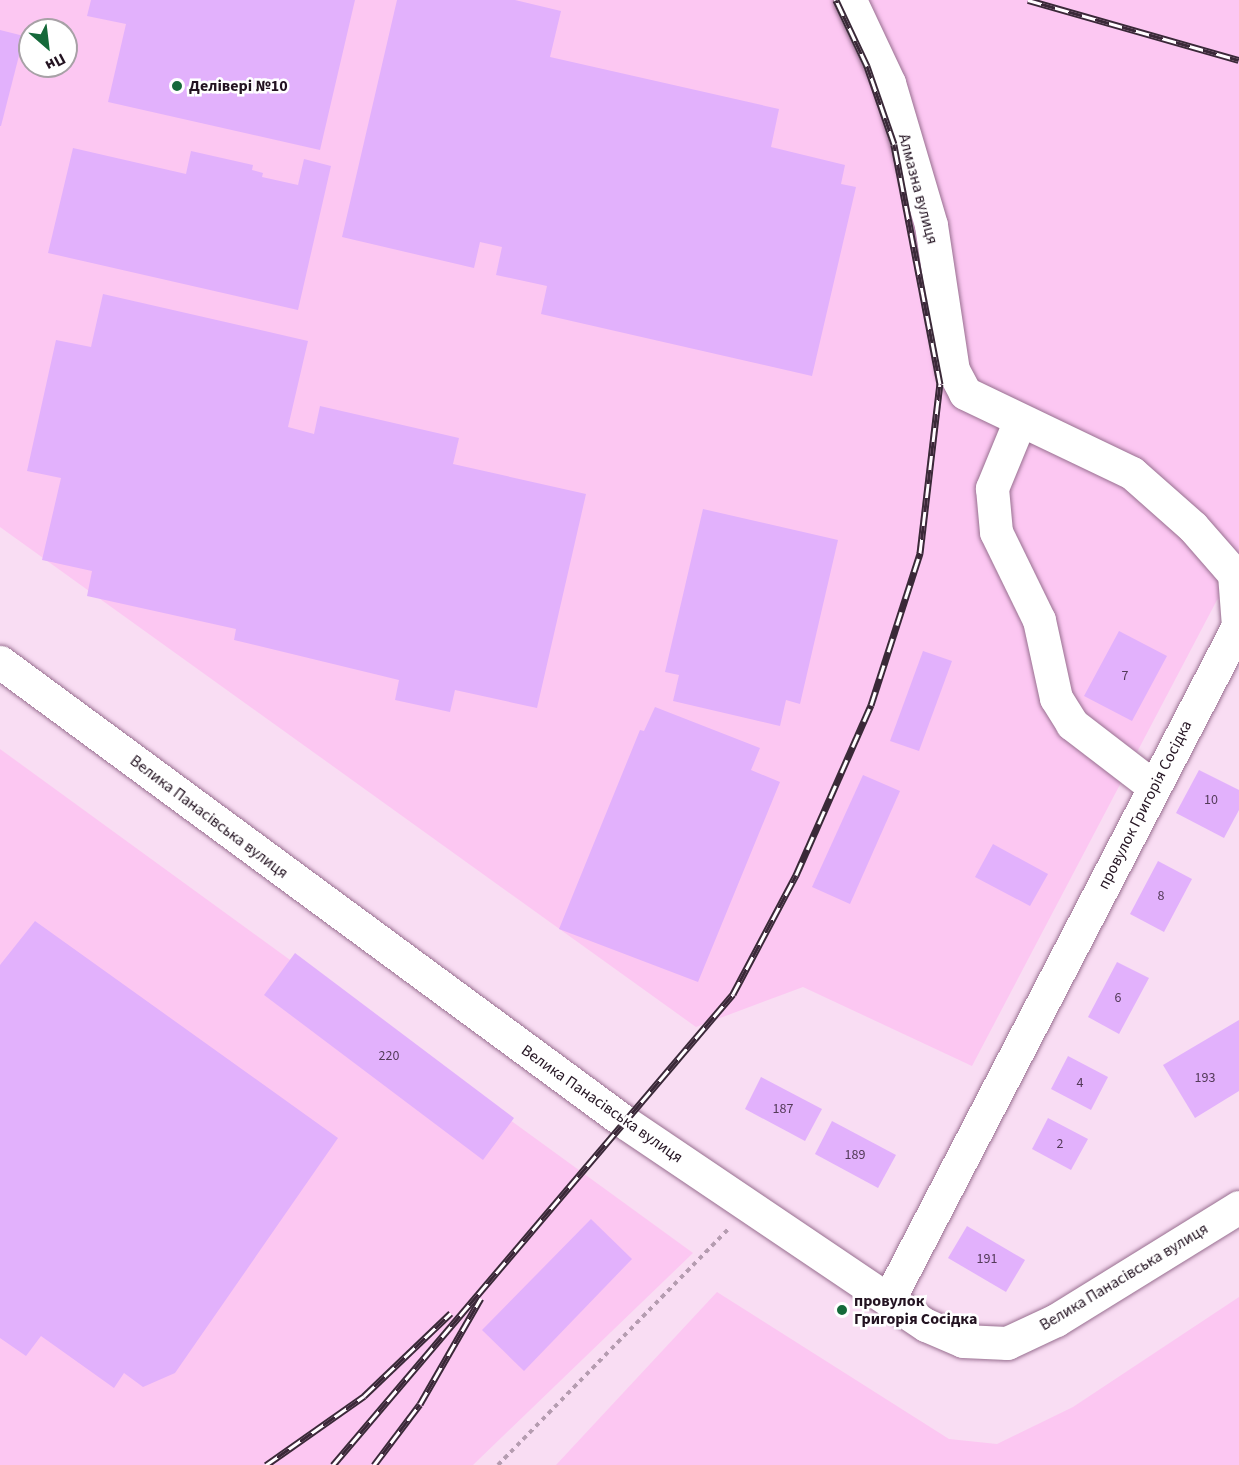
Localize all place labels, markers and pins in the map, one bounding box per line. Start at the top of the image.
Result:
place label: Делівері №10 [189,76,288,96]
marker: Делівері №10 [170,79,184,93]
place label: провулок Григорія Сосідка [854,1291,977,1329]
marker: провулок Григорія Сосідка [835,1303,849,1317]

